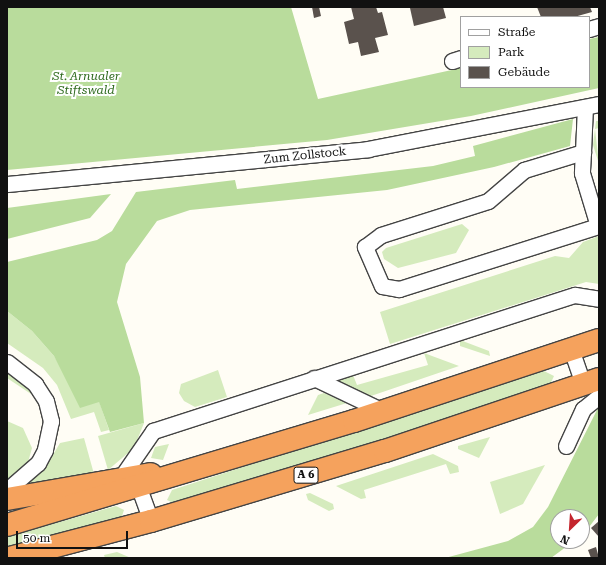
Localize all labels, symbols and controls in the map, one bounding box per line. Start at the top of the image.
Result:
legend [460,16,590,88]
text: Straße [498,25,535,39]
text: Park [498,45,524,59]
text: Gebäude [498,65,550,79]
park label: St. Arnualer Stiftswald [52,70,120,98]
street label: Zum Zollstock [263,144,347,168]
road number: A 6 [293,466,319,484]
north arrow [550,509,590,549]
scale bar [18,523,130,549]
text: 50 m [23,531,50,545]
text: N [559,532,572,547]

